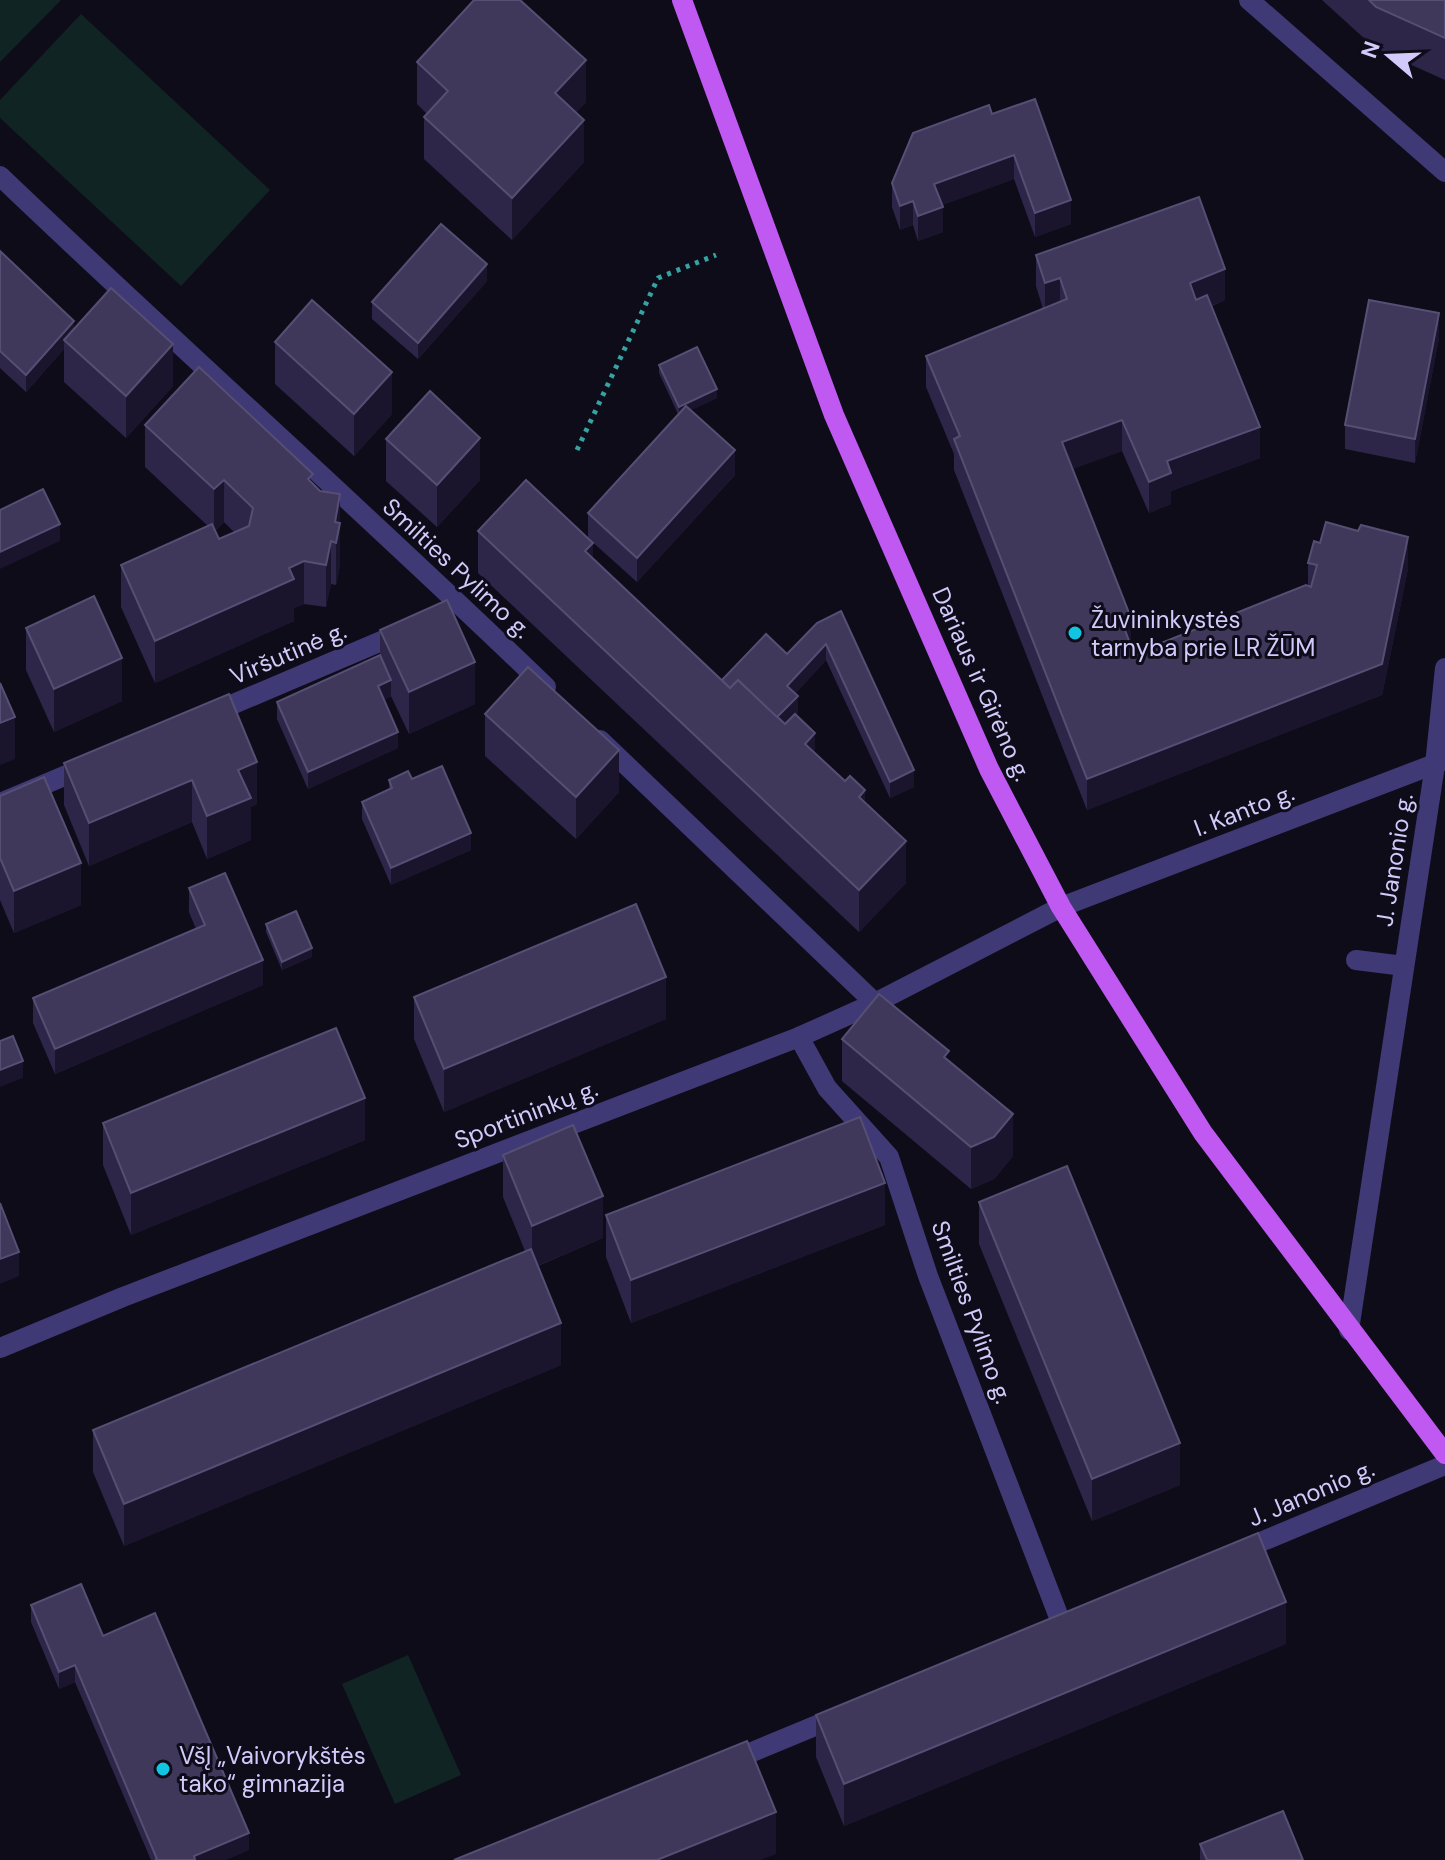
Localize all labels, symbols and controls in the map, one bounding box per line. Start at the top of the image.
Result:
north arrow [1349,16,1429,96]
text: N [1354,37,1387,62]
street label: Smilties Pylimo g. [376,491,538,645]
street label: Dariaus ir Girėno g. [925,582,1039,786]
place label: Žuvininkystės tarnyba prie LR ŽŪM [1091,604,1315,663]
street label: Viršutinė g. [225,615,351,691]
marker: Žuvininkystės tarnyba prie LR ŽŪM [1066,624,1084,642]
street label: I. Kanto g. [1189,777,1299,843]
street label: J. Janonio g. [1368,791,1420,929]
street label: Sportininkų g. [450,1072,602,1156]
street label: Smilties Pylimo g. [925,1216,1019,1408]
street label: J. Janonio g. [1243,1453,1379,1533]
place label: VšĮ „Vaivorykštės tako“ gimnazija [179,1740,366,1799]
marker: VšĮ „Vaivorykštės tako“ gimnazija [154,1760,172,1778]

